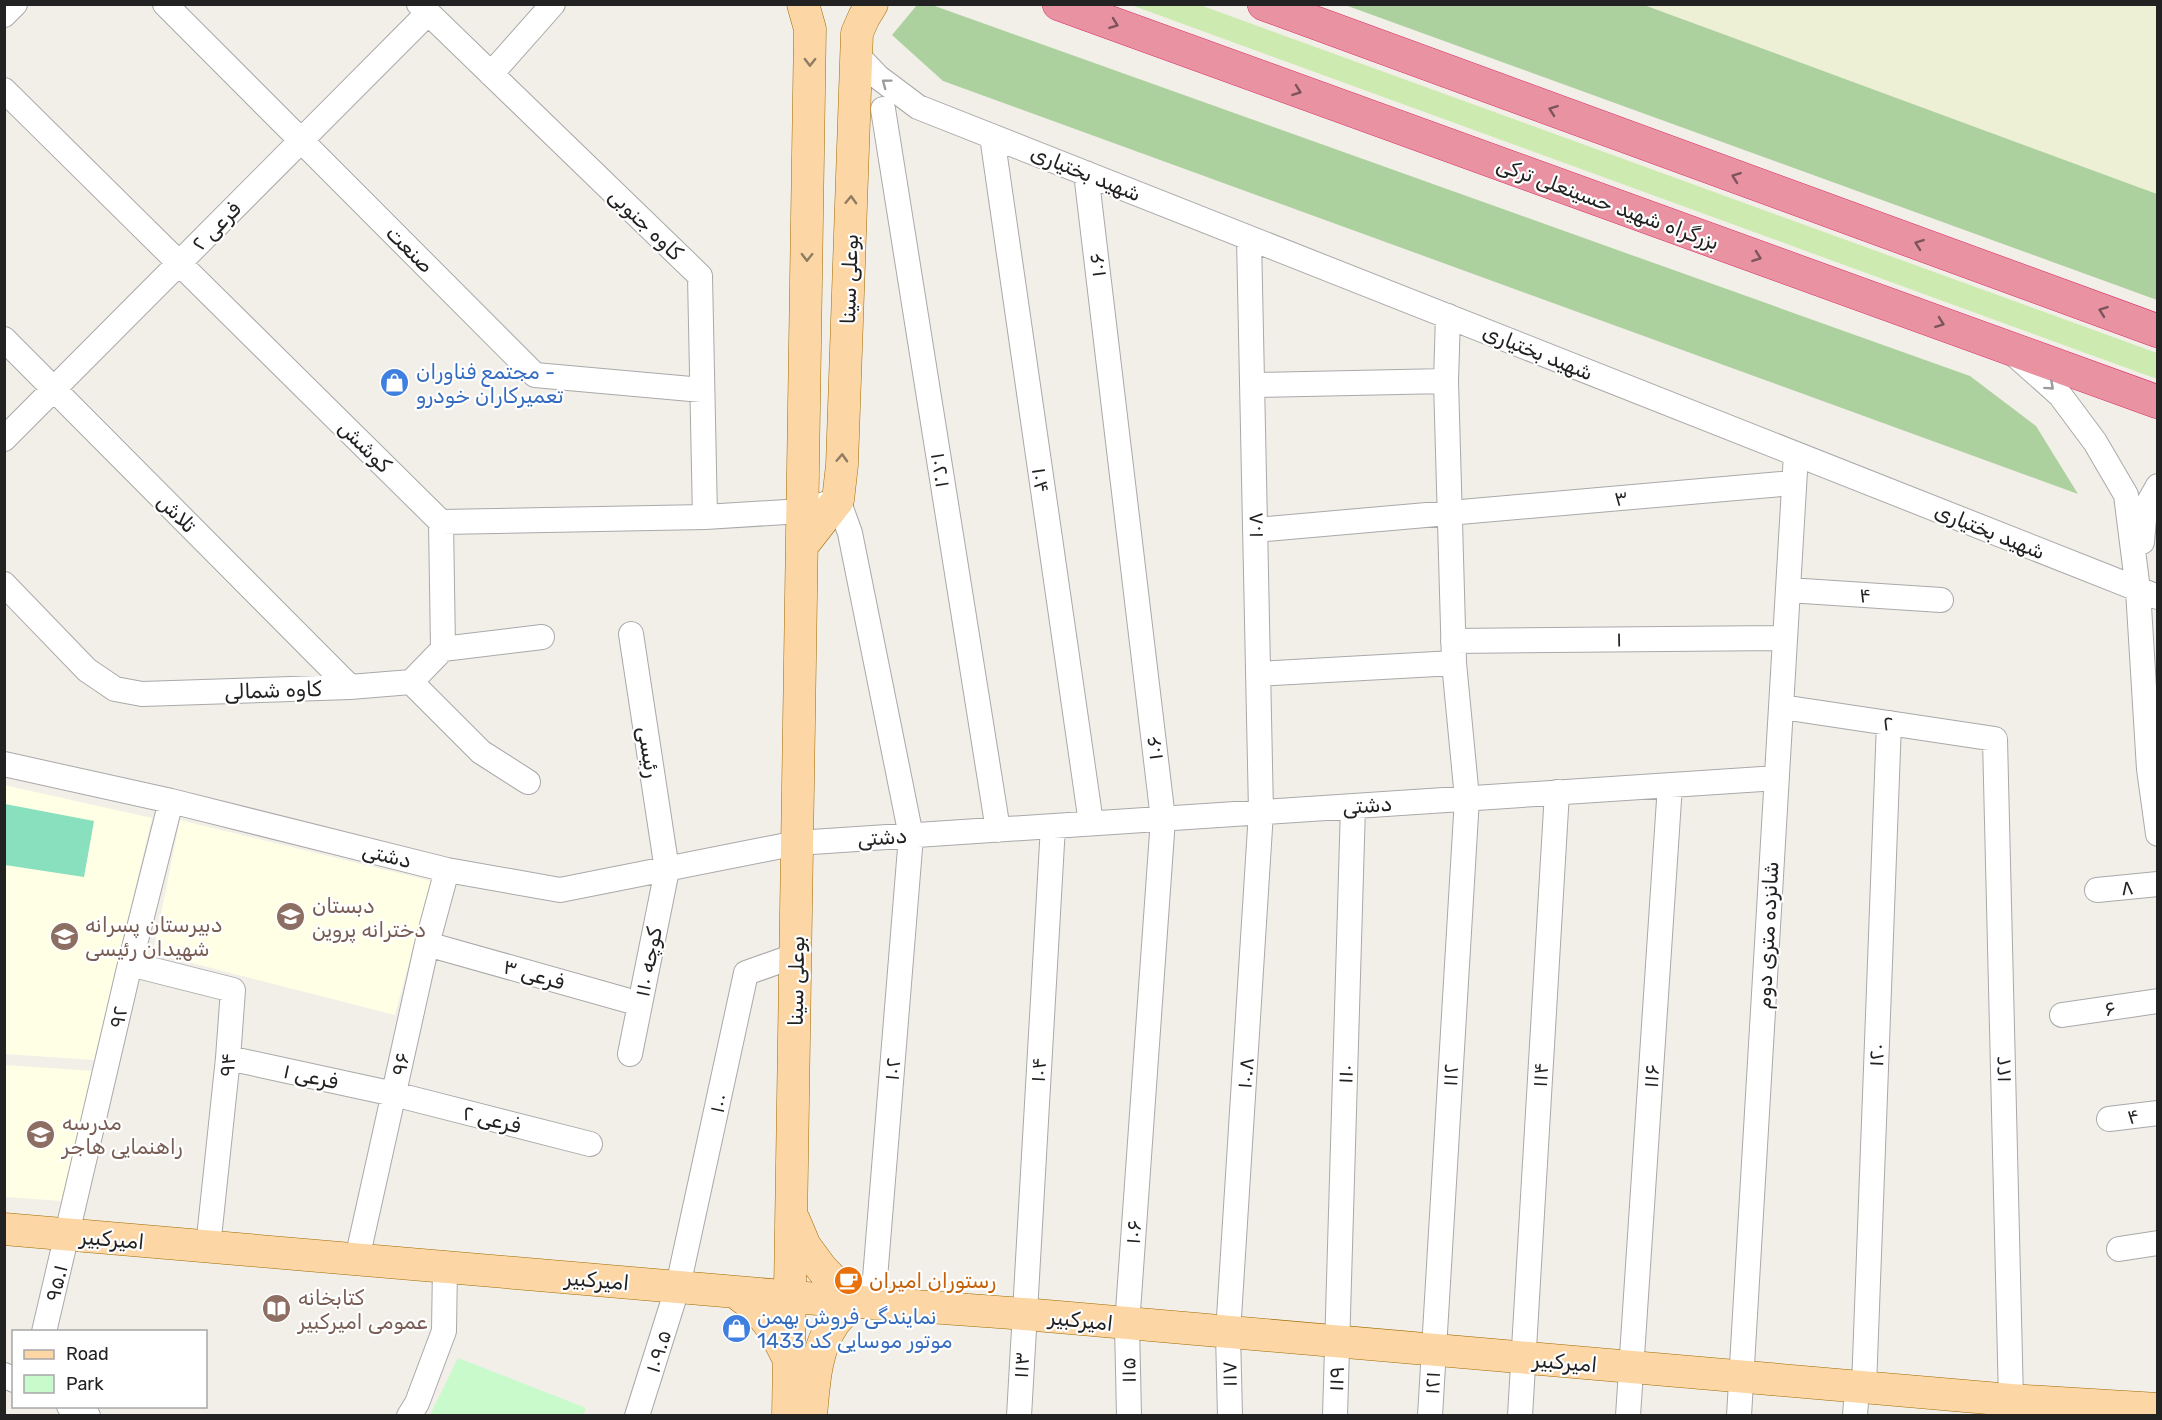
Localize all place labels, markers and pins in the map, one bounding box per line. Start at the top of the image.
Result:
place label: مجتمع فناوران - تعمیرکاران خودرو [416,359,564,409]
shop icon: مجتمع فناوران - تعمیرکاران خودرو [379,367,411,399]
place label: دبستان دخترانه پروین [312,893,426,944]
school or university icon: دبستان دخترانه پروین [275,901,307,933]
place label: دبیرستان پسرانه شهیدان رئیسی [85,912,222,961]
school or university icon: دبیرستان پسرانه شهیدان رئیسی [48,920,80,952]
place label: مدرسه راهنمایی هاجر [60,1110,183,1159]
school or university icon: مدرسه راهنمایی هاجر [25,1118,57,1150]
cafe icon: رستوران امیران [832,1264,864,1296]
place label: رستوران امیران [869,1268,996,1293]
place label: کتابخانه عمومی امیرکبیر [296,1285,428,1334]
library icon: کتابخانه عمومی امیرکبیر [261,1293,293,1325]
place label: نمایندگی فروش بهمن موتور موسایی کد 1433 [757,1304,952,1353]
shop icon: نمایندگی فروش بهمن موتور موسایی کد 1433 [720,1312,752,1344]

